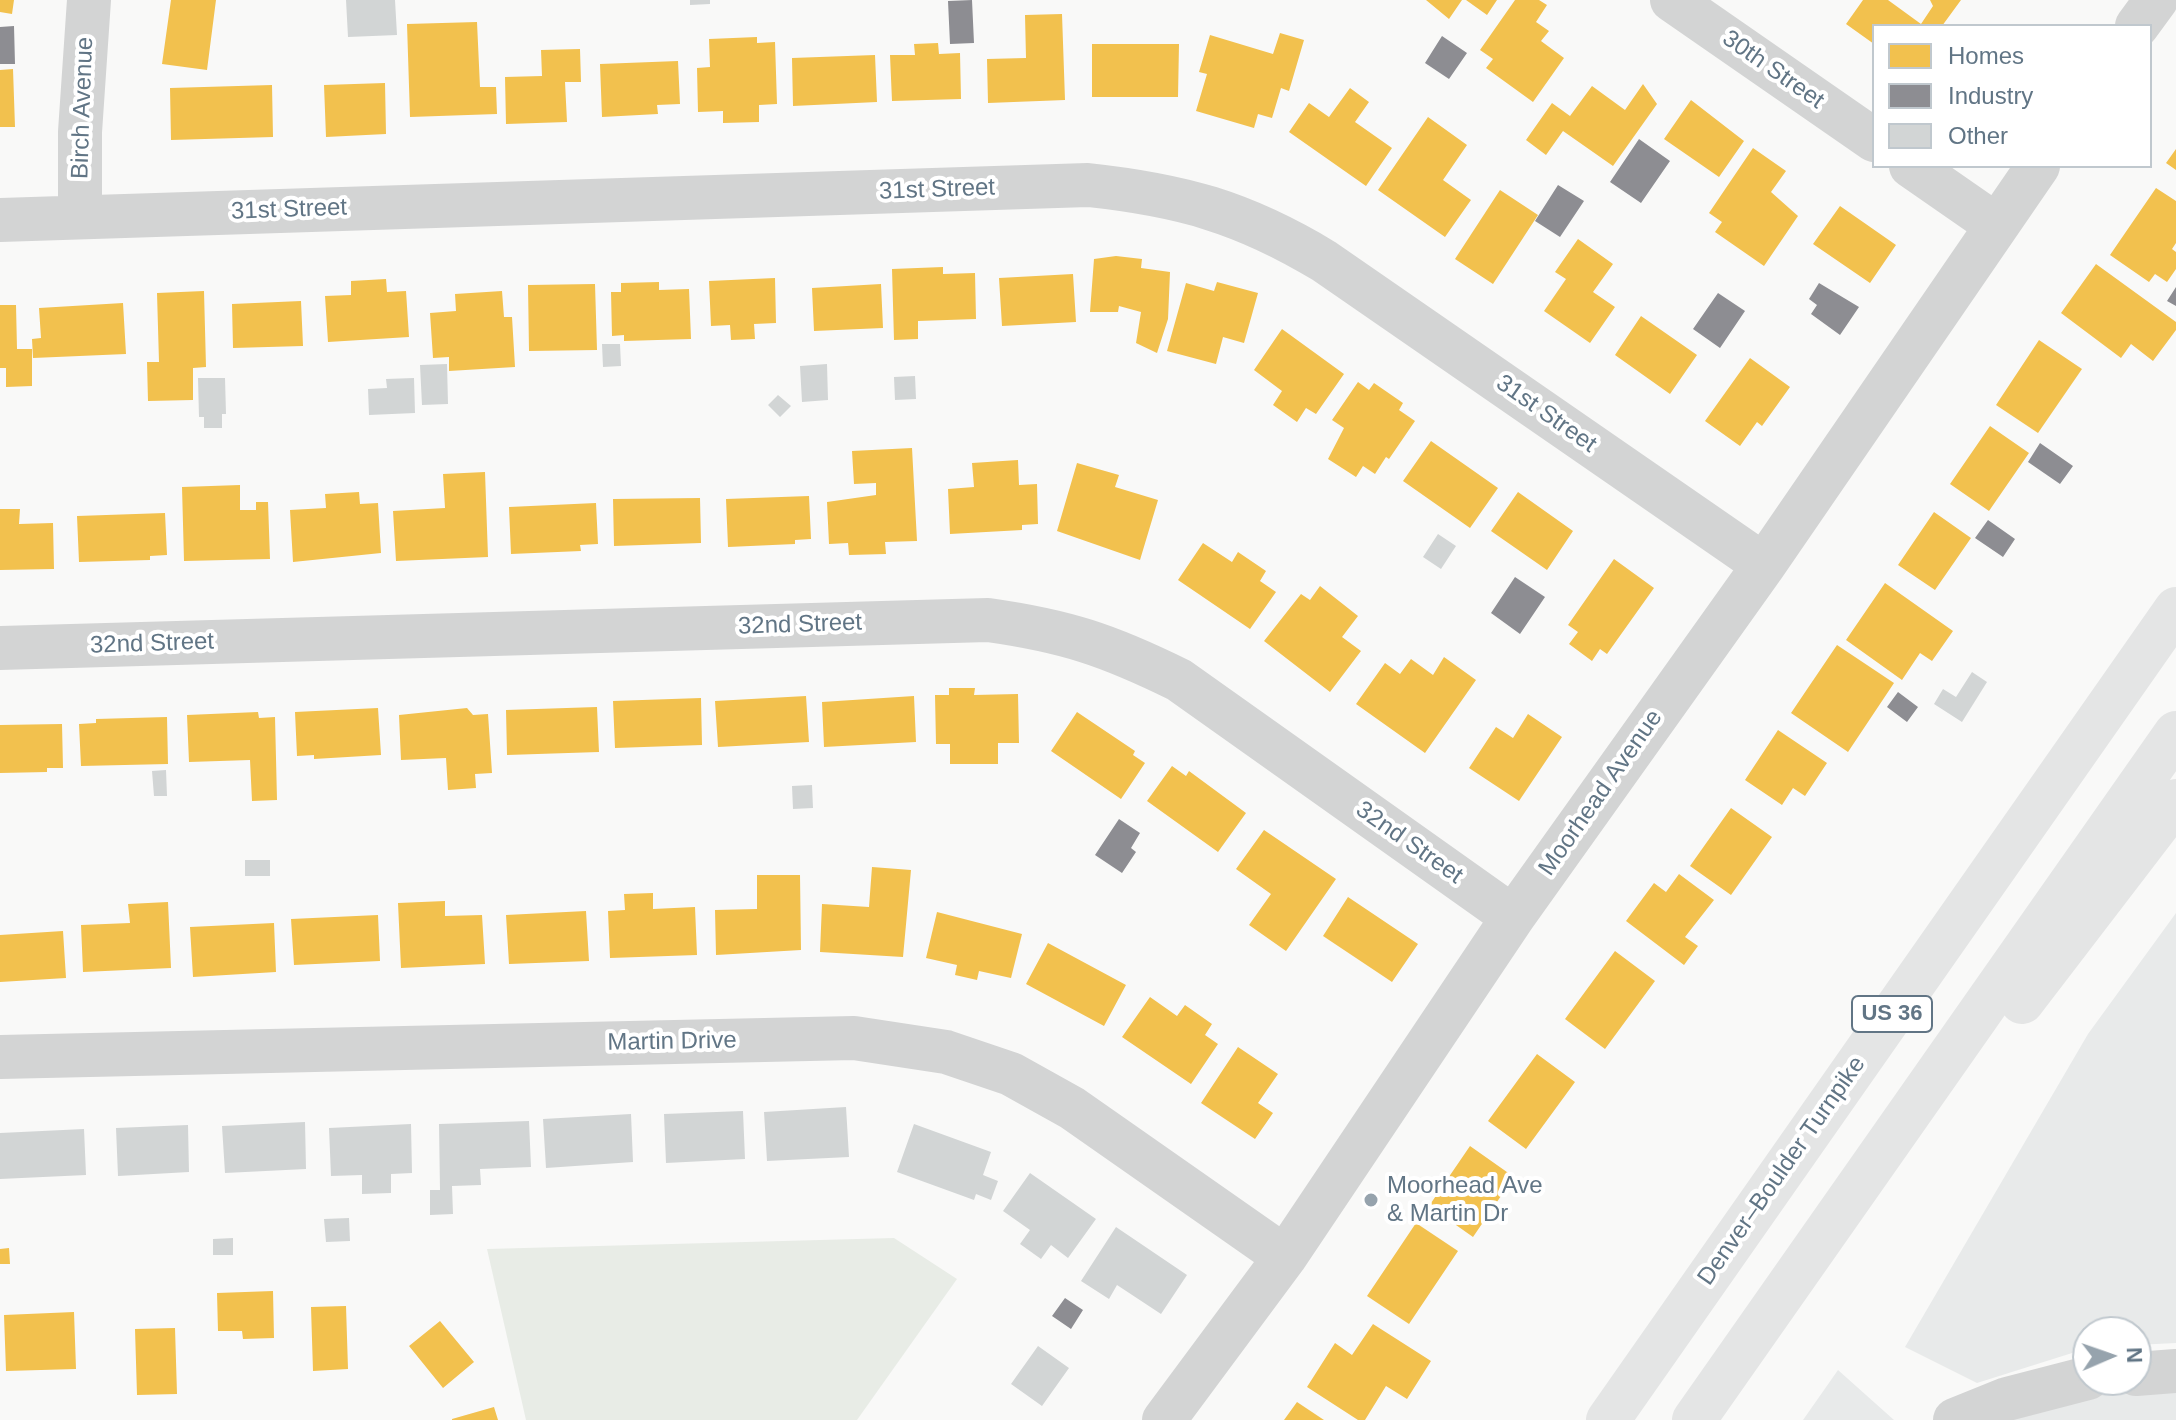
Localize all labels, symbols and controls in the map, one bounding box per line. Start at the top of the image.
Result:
legend [1872,24,2152,168]
street label: 30th Street [1717,25,1829,115]
street label: Birch Avenue [66,36,100,180]
text: Homes [1948,42,2024,69]
text: Industry [1948,82,2033,109]
text: Other [1948,122,2008,149]
street label: 31st Street [879,174,995,206]
street label: 31st Street [231,194,347,226]
street label: 31st Street [1490,369,1602,459]
street label: 32nd Street [737,608,863,642]
street label: 32nd Street [89,627,215,661]
street label: Moorhead Avenue [1533,705,1669,881]
street label: 32nd Street [1350,796,1468,890]
road number: US 36 [1852,996,1932,1032]
street label: Martin Drive [607,1026,737,1058]
street label: Denver–Boulder Turnpike [1692,1051,1872,1291]
place label: Moorhead Ave & Martin Dr [1387,1172,1543,1228]
marker: Moorhead Ave & Martin Dr [1362,1191,1380,1209]
north arrow [2072,1316,2152,1396]
text: N [2122,1347,2147,1364]

